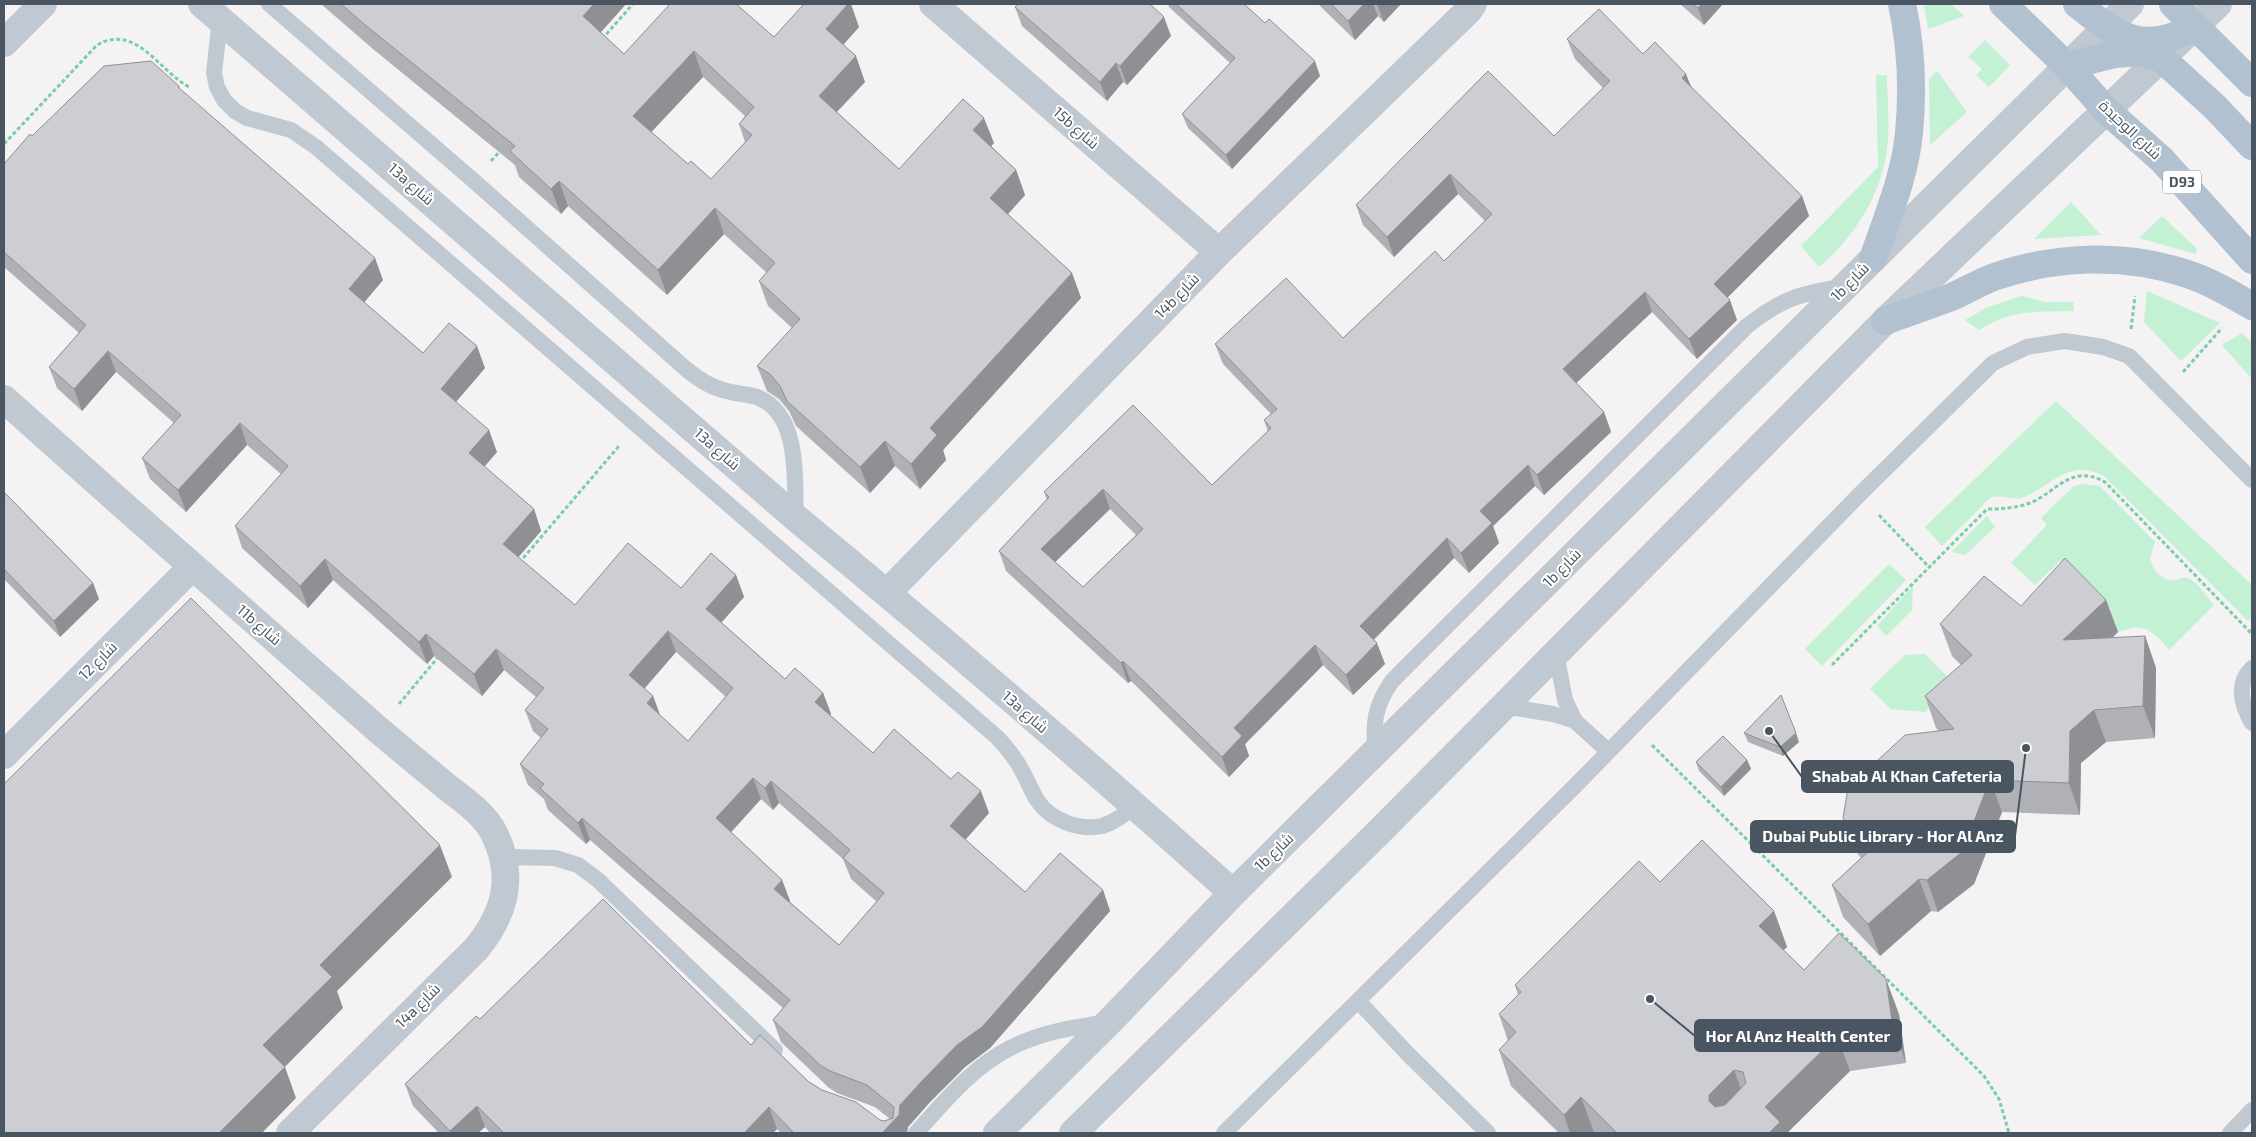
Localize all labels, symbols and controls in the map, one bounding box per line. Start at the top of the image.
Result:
street label: شارع الوحيدة [2094,96,2166,165]
street label: 15b شارع [1048,102,1103,154]
street label: 13a شارع [383,158,438,210]
road number: D93 [2163,170,2201,193]
street label: 1b شارع [1826,258,1874,306]
street label: 14b شارع [1150,269,1204,324]
street label: 13a شارع [689,423,744,475]
street label: 1b شارع [1538,544,1586,592]
street label: 11b شارع [232,600,286,651]
street label: شارع 12 [74,637,122,685]
street label: 13a شارع [997,686,1052,738]
callout: Shabab Al Khan Cafeteria [1802,761,2013,792]
text: Shabab Al Khan Cafeteria [1812,766,2002,785]
callout: Dubai Public Library - Hor Al Anz [1751,821,2015,852]
text: Dubai Public Library - Hor Al Anz [1762,826,2004,846]
street label: 1b شارع [1250,829,1299,876]
street label: 14a شارع [391,979,446,1034]
callout: Hor Al Anz Health Center [1695,1020,1901,1051]
text: Hor Al Anz Health Center [1706,1026,1891,1045]

